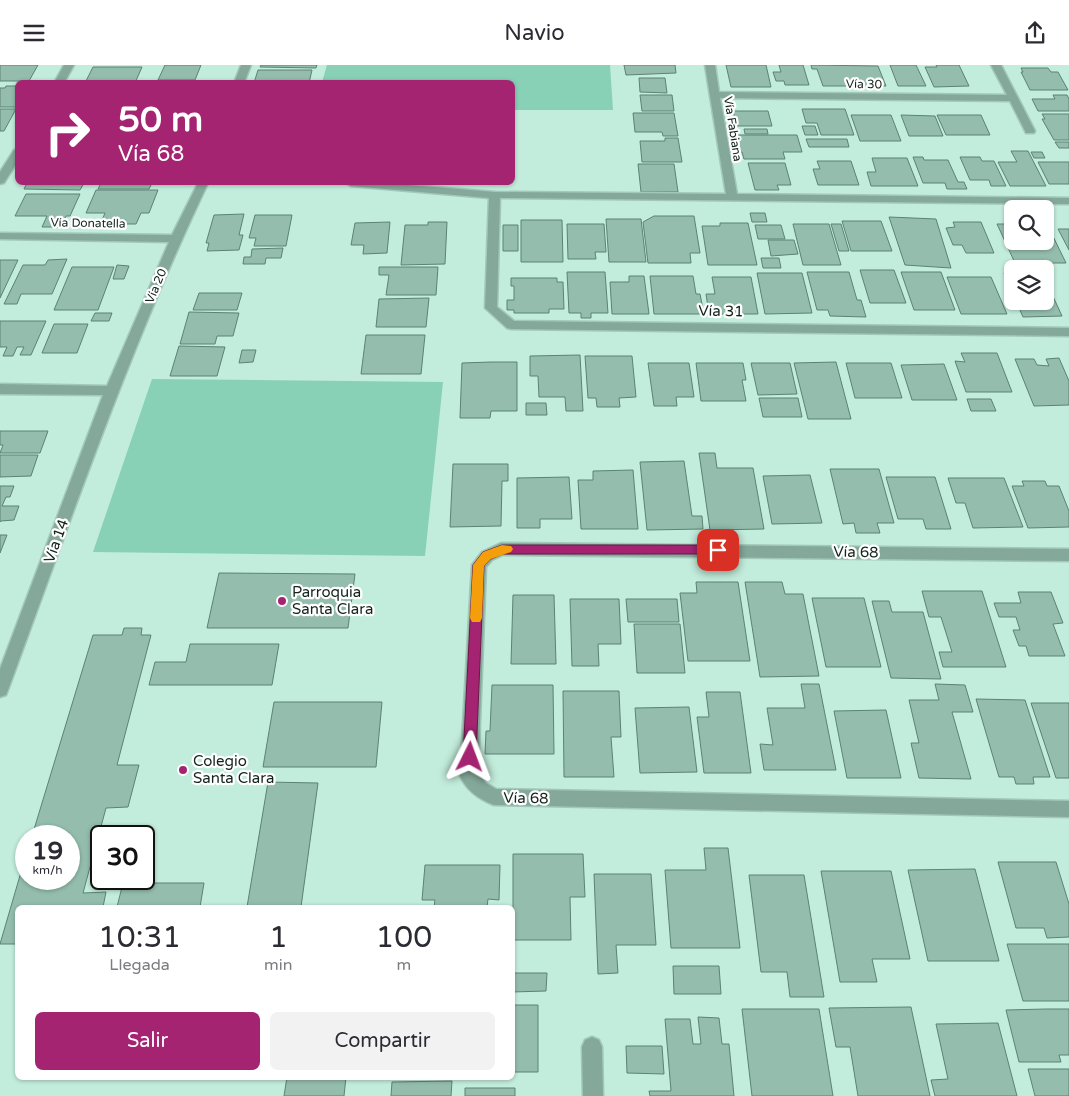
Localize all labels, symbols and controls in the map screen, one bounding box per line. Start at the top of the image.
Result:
icon: menu [20,19,48,47]
icon: share [1021,19,1049,47]
text: Navio [504,20,565,46]
street label: Vía 30 [846,77,883,91]
street label: Vía Fabiana [721,96,745,162]
text: 50 m [118,99,203,141]
icon: right [35,100,100,165]
text: Vía 68 [118,141,184,167]
map controls [1004,200,1054,310]
button: search [1004,200,1054,250]
street label: Vía Donatella [50,215,126,231]
button: layers [1004,260,1054,310]
street label: Vía 20 [142,266,170,305]
street label: Vía 31 [698,302,744,320]
street label: Vía 14 [40,517,72,565]
pin [697,529,739,571]
icon: arrive [704,536,732,564]
street label: Vía 68 [833,543,879,561]
place label: Parroquia Santa Clara [292,583,373,618]
marker: Parroquia Santa Clara [276,595,288,607]
position arrow [443,730,495,782]
place label: Colegio Santa Clara [193,752,274,787]
marker: Colegio Santa Clara [177,764,189,776]
street label: Vía 68 [503,789,549,807]
speed limit sign: 30 [90,825,155,890]
text: 19 [32,836,63,866]
text: km/h [32,863,63,877]
text: 10:31 [98,919,181,956]
text: 1 [269,919,288,956]
text: 100 [376,919,432,956]
text: Llegada [109,955,170,975]
text: min [264,955,293,975]
text: m [396,955,411,975]
button: Salir [35,1012,260,1070]
button: Compartir [270,1012,495,1070]

